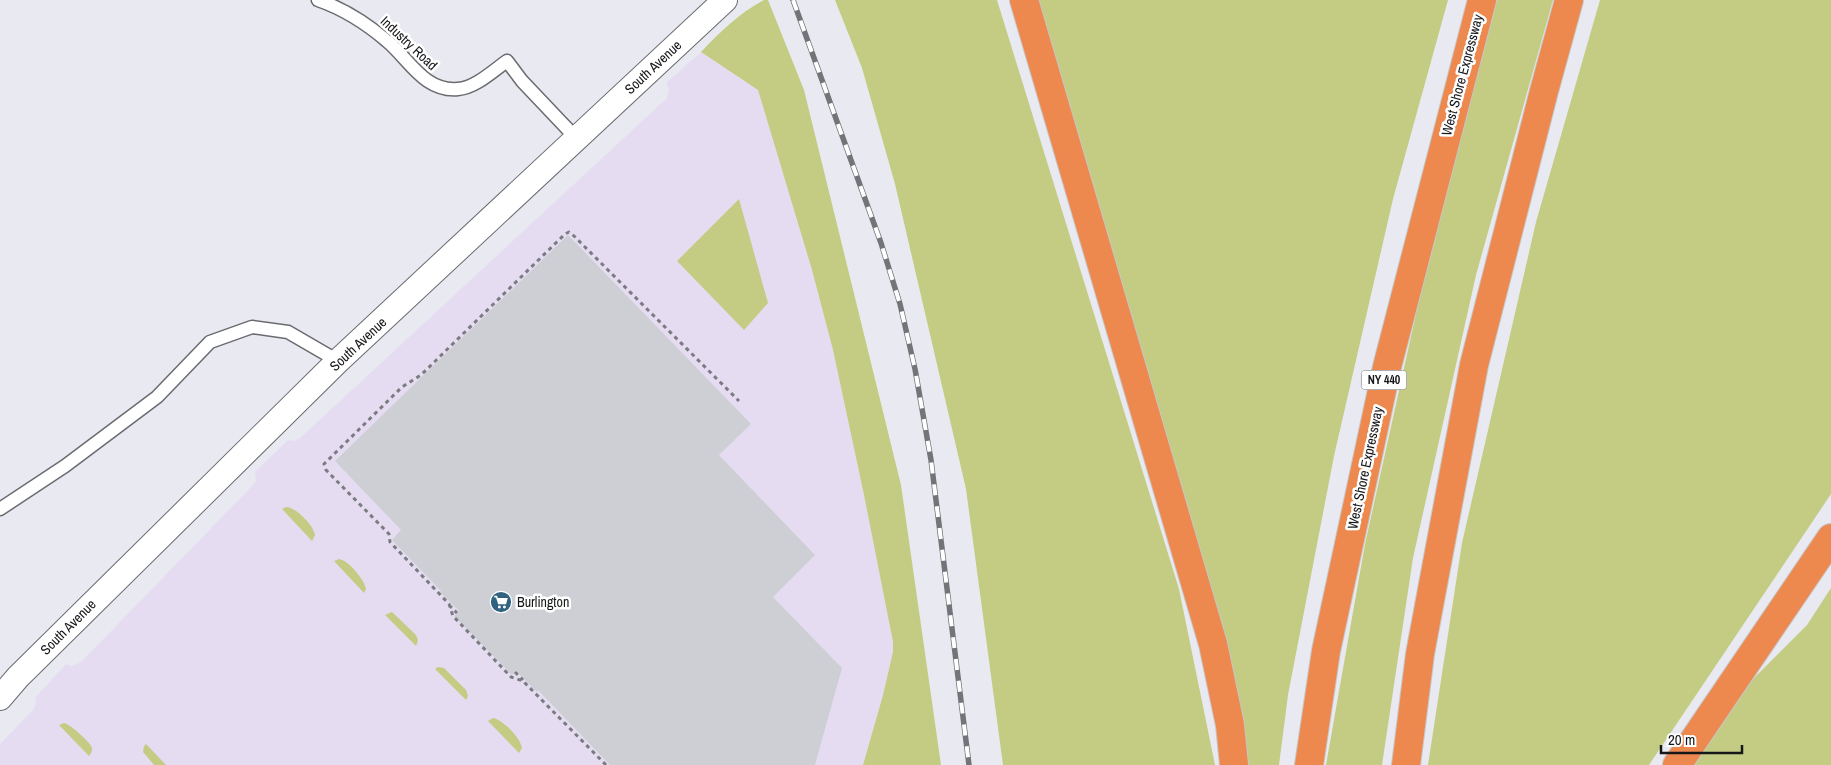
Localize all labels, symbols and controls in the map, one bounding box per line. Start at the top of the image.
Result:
street label: Industry Road [377,12,441,74]
street label: West Shore Expressway [1437,12,1487,138]
street label: South Avenue [621,36,685,98]
street label: South Avenue [326,313,390,375]
road number: NY 440 [1362,370,1406,390]
street label: West Shore Expressway [1343,405,1387,531]
supermarket icon: Burlington [489,590,513,614]
place label: Burlington [517,593,569,611]
street label: South Avenue [36,595,100,659]
scale bar [1661,722,1742,754]
text: 20 m [1668,729,1695,750]

